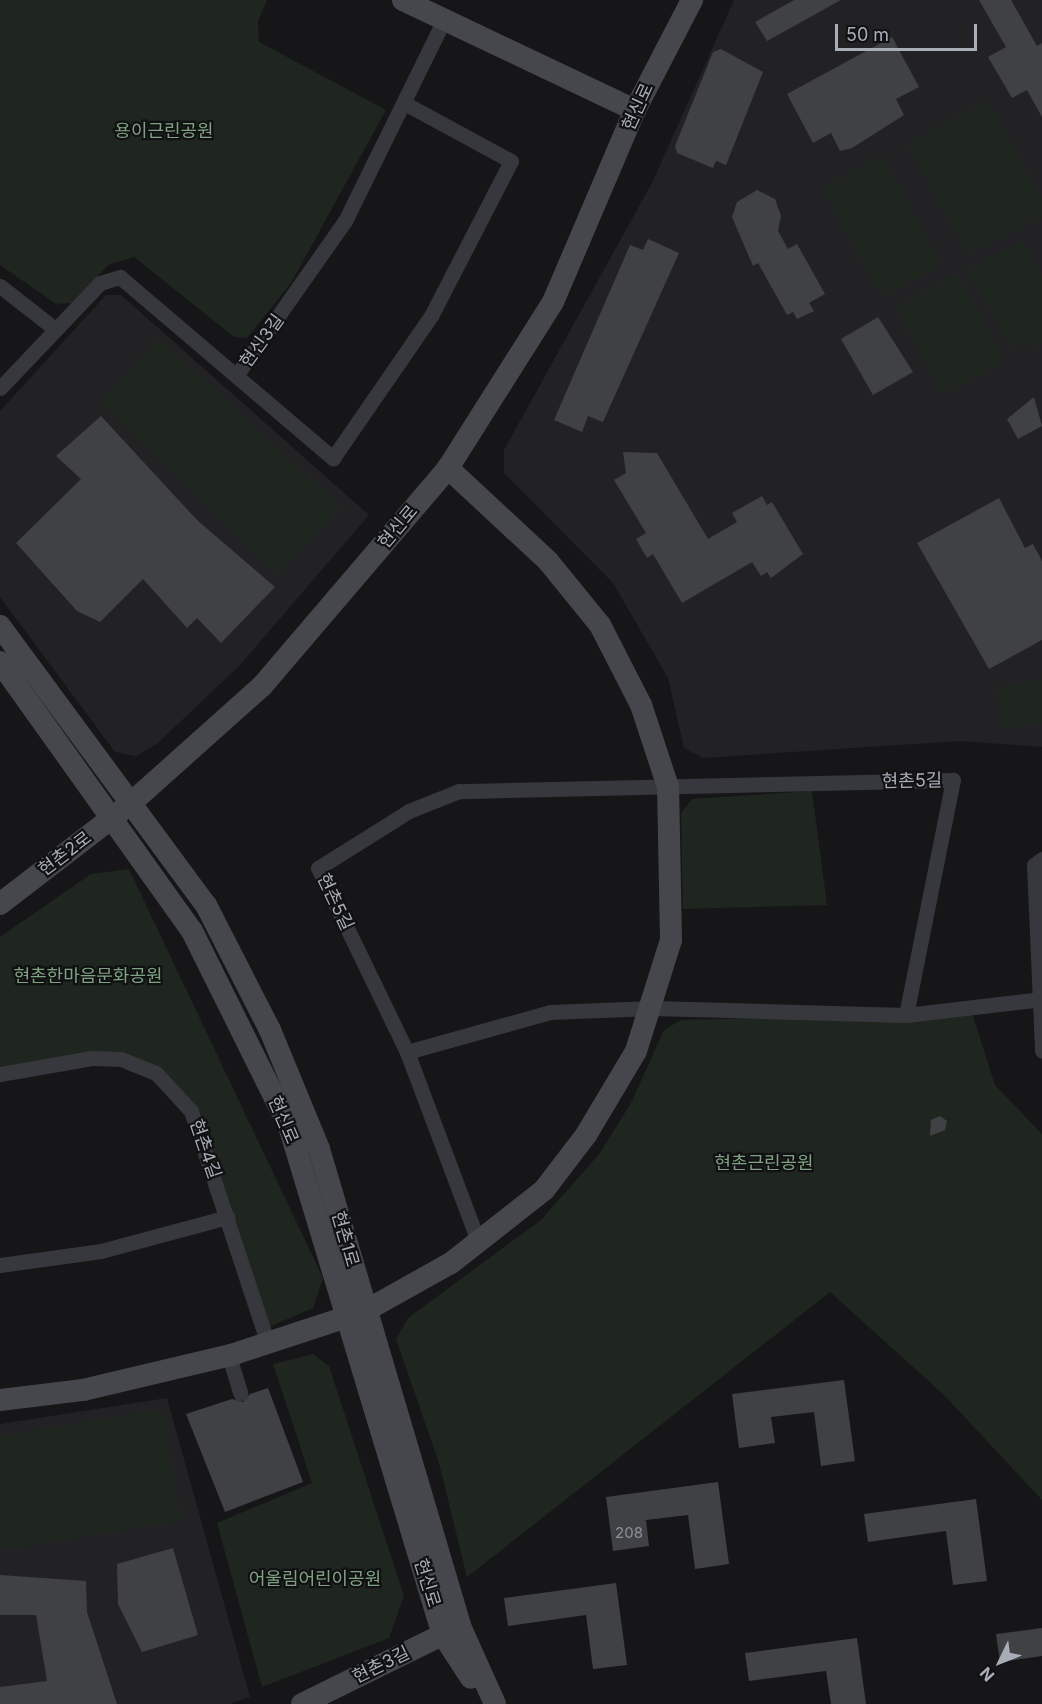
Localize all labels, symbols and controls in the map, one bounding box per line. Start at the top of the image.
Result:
scale bar [838,12,980,50]
text: 50 m [846,24,889,45]
street label: 현신로 [618,80,658,134]
park label: 용이근린공원 [114,120,214,142]
street label: 현신3길 [235,310,289,372]
street label: 현신로 [374,501,422,553]
street label: 현촌5길 [882,770,942,792]
street label: 현촌2로 [34,827,96,881]
street label: 현촌5길 [312,870,358,934]
park label: 현촌한마음문화공원 [13,965,163,987]
street label: 현신로 [263,1093,303,1147]
street label: 현촌4길 [185,1116,225,1182]
park label: 현촌근린공원 [714,1152,814,1174]
street label: 현촌1로 [327,1209,363,1269]
house number: 208 [615,1524,643,1542]
street label: 현신로 [409,1556,445,1610]
park label: 어울림어린이공원 [249,1568,381,1590]
north arrow [970,1632,1030,1692]
street label: 현촌3길 [349,1642,413,1688]
text: N [975,1663,998,1686]

